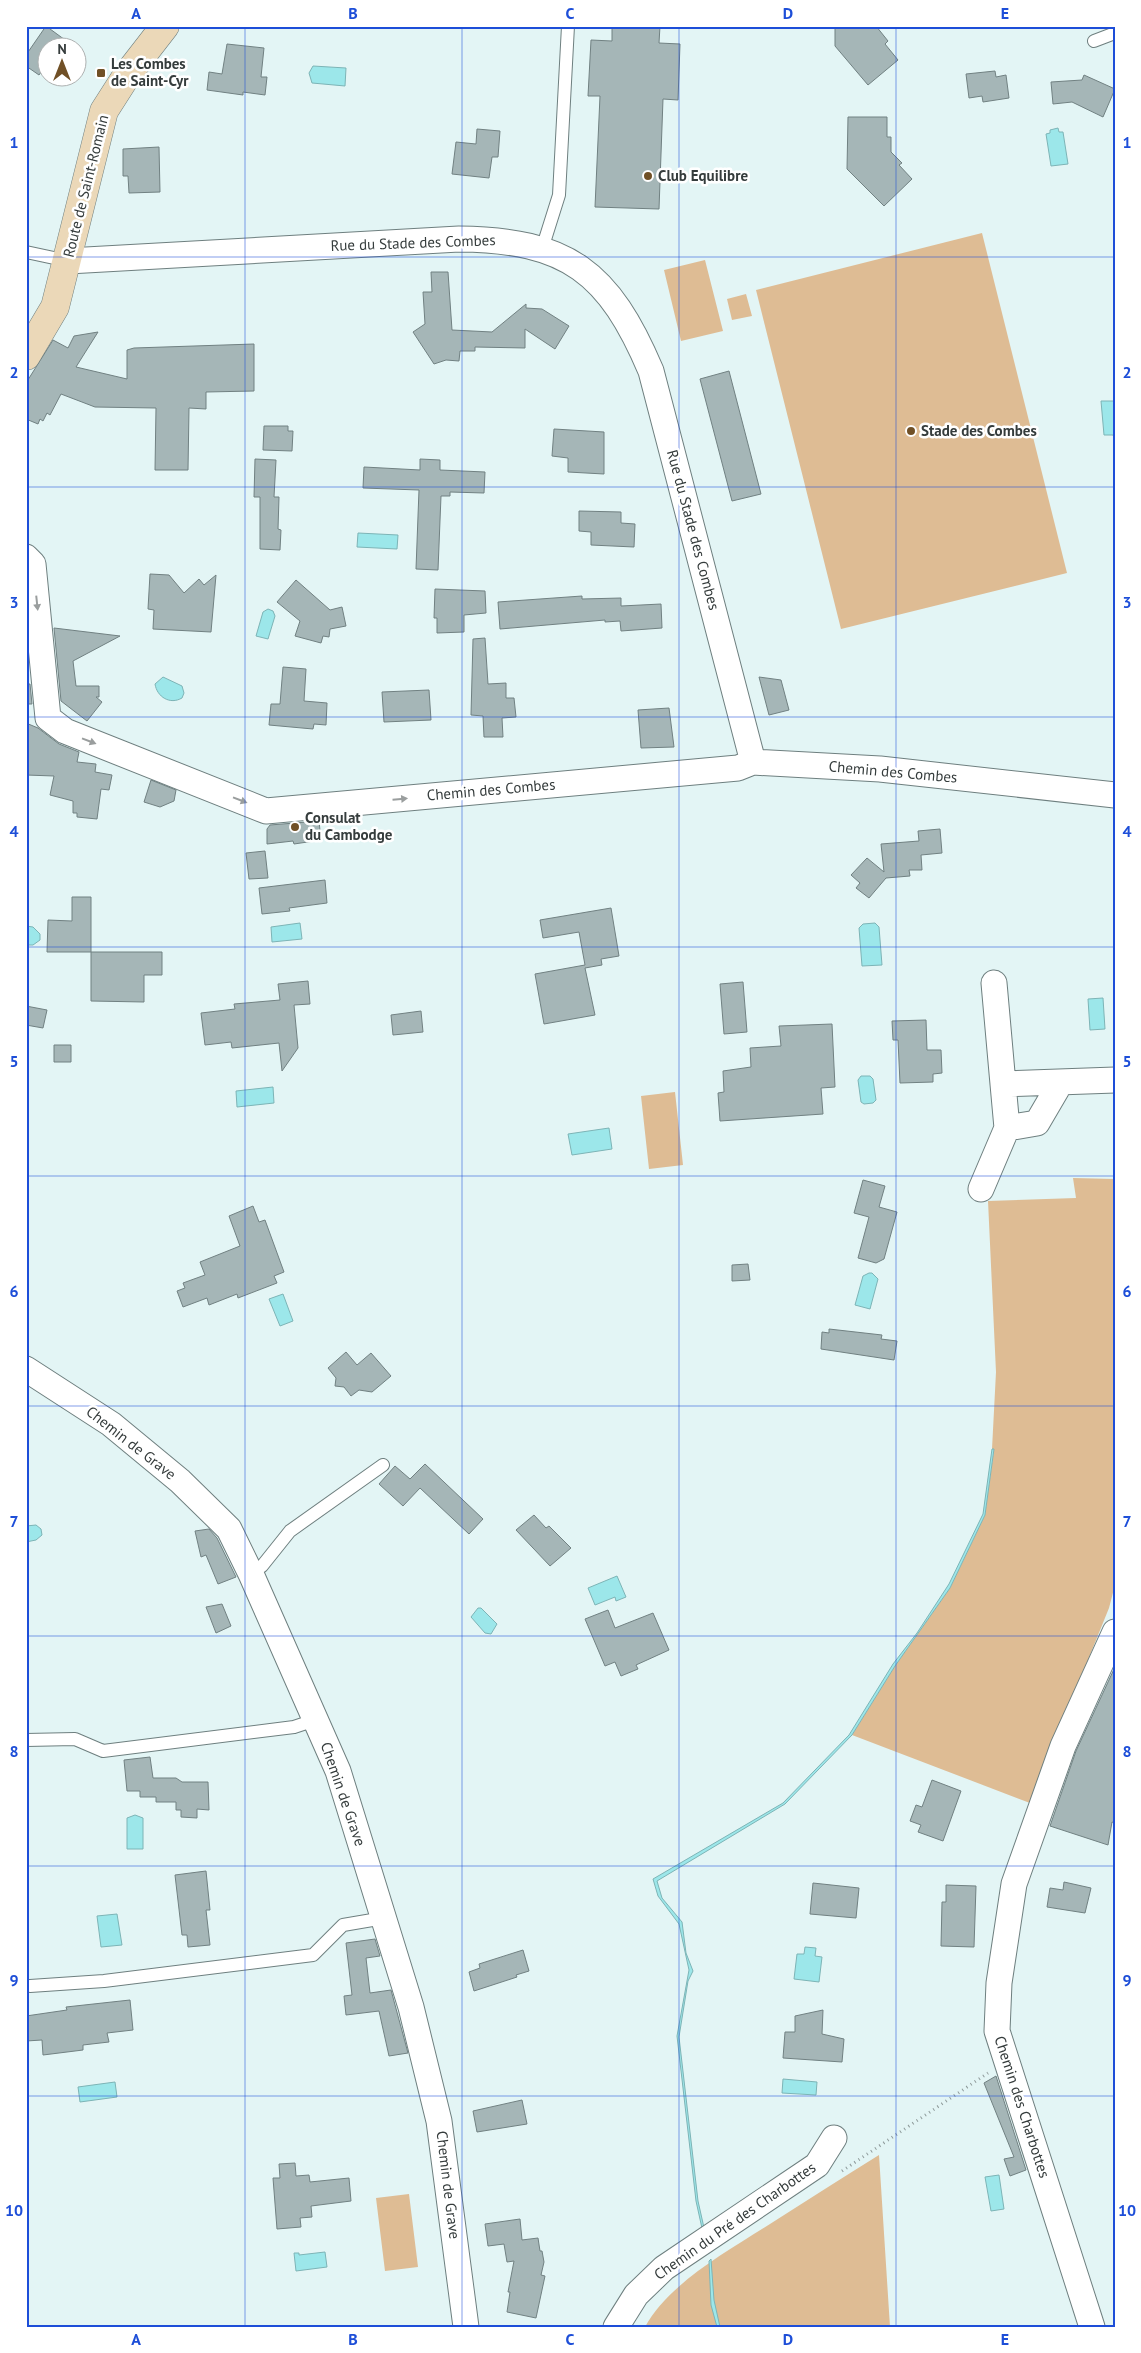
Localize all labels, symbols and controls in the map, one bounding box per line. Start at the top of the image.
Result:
text: A [131,3,141,23]
text: B [348,3,358,23]
text: C [566,3,575,23]
text: D [783,3,793,23]
text: E [1001,3,1009,23]
north arrow [38,38,88,88]
text: N [57,40,67,58]
place label: Les Combes de Saint-Cyr [111,54,189,90]
marker: Les Combes de Saint-Cyr [95,67,107,79]
street label: Route de Saint-Romain [59,113,112,259]
text: 1 [9,132,19,152]
text: 1 [1122,132,1132,152]
place label: Club Equilibre [658,166,748,185]
marker: Club Equilibre [642,170,654,182]
street label: Rue du Stade des Combes [330,230,496,255]
text: 2 [9,362,19,382]
text: 2 [1122,362,1132,382]
place label: Stade des Combes [921,421,1037,440]
marker: Stade des Combes [905,425,917,437]
street label: Rue du Stade des Combes [663,448,724,612]
text: 3 [9,592,19,612]
text: 3 [1122,592,1132,612]
one-way arrow [33,595,41,611]
one-way arrow [81,738,96,745]
street label: Chemin des Combes [828,756,958,787]
street label: Chemin des Combes [426,774,556,805]
one-way arrow [392,794,408,802]
one-way arrow [233,796,248,804]
place label: Consulat du Cambodge [305,808,393,844]
text: 4 [9,821,19,841]
marker: Consulat du Cambodge [289,821,301,833]
text: 4 [1122,821,1132,841]
text: 5 [9,1051,19,1071]
text: 5 [1122,1051,1132,1071]
text: 6 [9,1281,19,1301]
text: 6 [1122,1281,1132,1301]
street label: Chemin de Grave [83,1402,180,1484]
text: 7 [9,1511,19,1531]
text: 7 [1122,1511,1132,1531]
street label: Chemin de Grave [317,1739,370,1848]
text: 8 [9,1741,19,1761]
text: 8 [1122,1741,1132,1761]
text: 9 [9,1970,19,1990]
text: 9 [1122,1970,1132,1990]
street label: Chemin des Charbottes [991,2033,1054,2180]
street label: Chemin de Grave [432,2130,465,2240]
street label: Chemin du Pré des Charbottes [650,2157,819,2284]
text: 10 [5,2200,23,2220]
text: 10 [1118,2200,1136,2220]
text: A [131,2329,141,2349]
text: B [348,2329,358,2349]
text: C [566,2329,575,2349]
text: D [783,2329,793,2349]
text: E [1001,2329,1009,2349]

